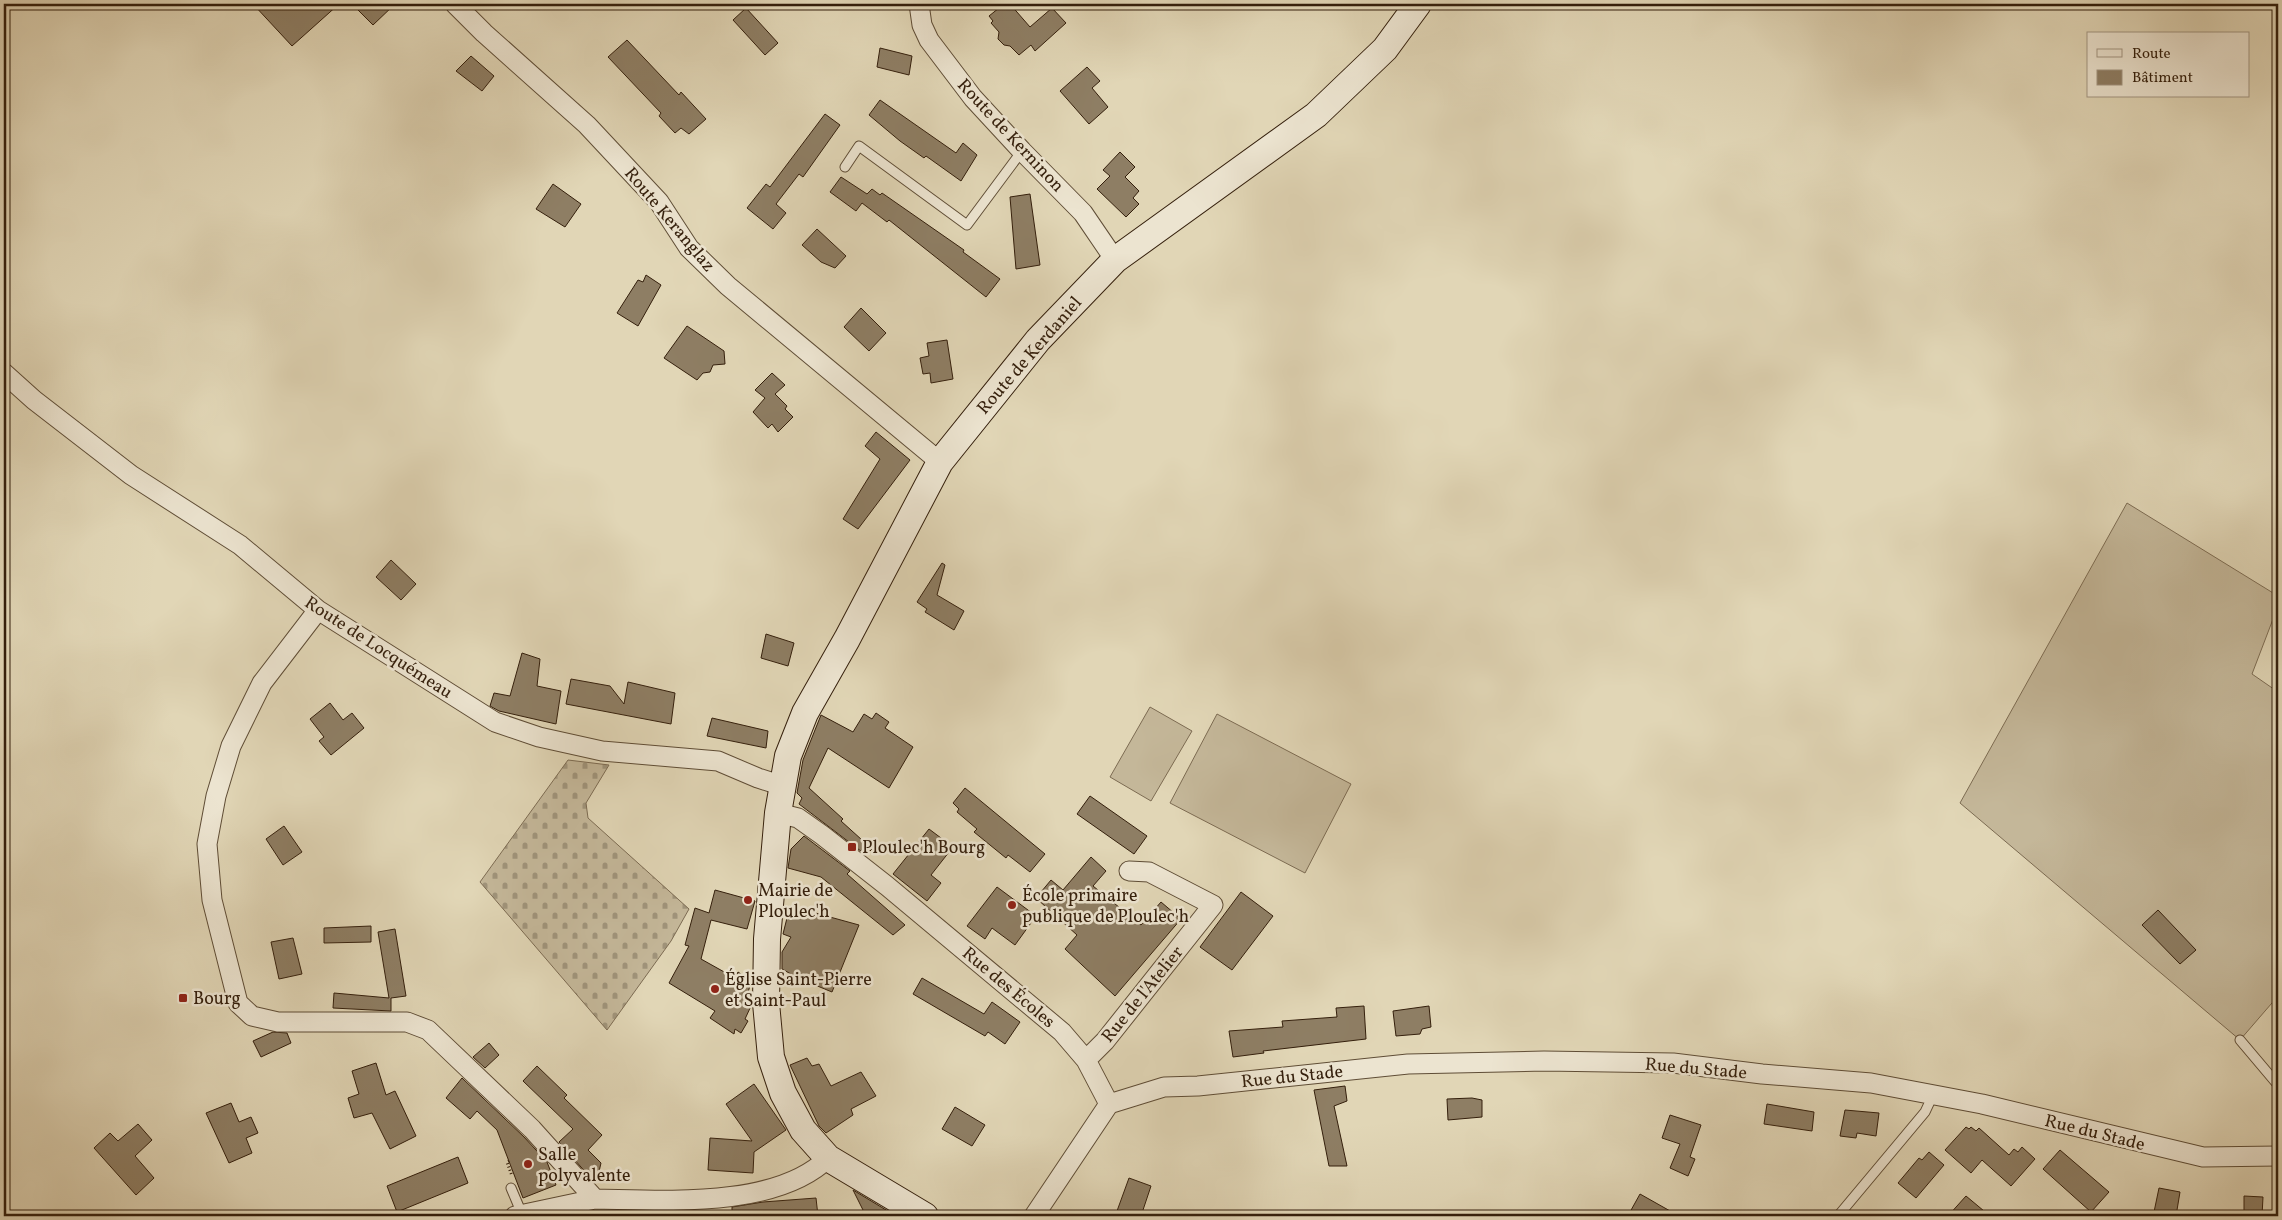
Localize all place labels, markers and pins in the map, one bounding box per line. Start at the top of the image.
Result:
place label: Ploulec'h Bourg [862,836,985,861]
marker: Ploulec'h Bourg [846,841,858,853]
place label: Mairie de Ploulec'h [758,879,833,925]
place label: École primaire publique de Ploulec'h [1022,884,1189,930]
marker: Mairie de Ploulec'h [742,894,754,906]
marker: École primaire publique de Ploulec'h [1006,899,1018,911]
place label: Église Saint-Pierre et Saint-Paul [725,968,872,1014]
marker: Église Saint-Pierre et Saint-Paul [709,983,721,995]
place label: Bourg [193,987,241,1012]
marker: Bourg [177,992,189,1004]
place label: Salle polyvalente [538,1143,631,1189]
marker: Salle polyvalente [522,1158,534,1170]

